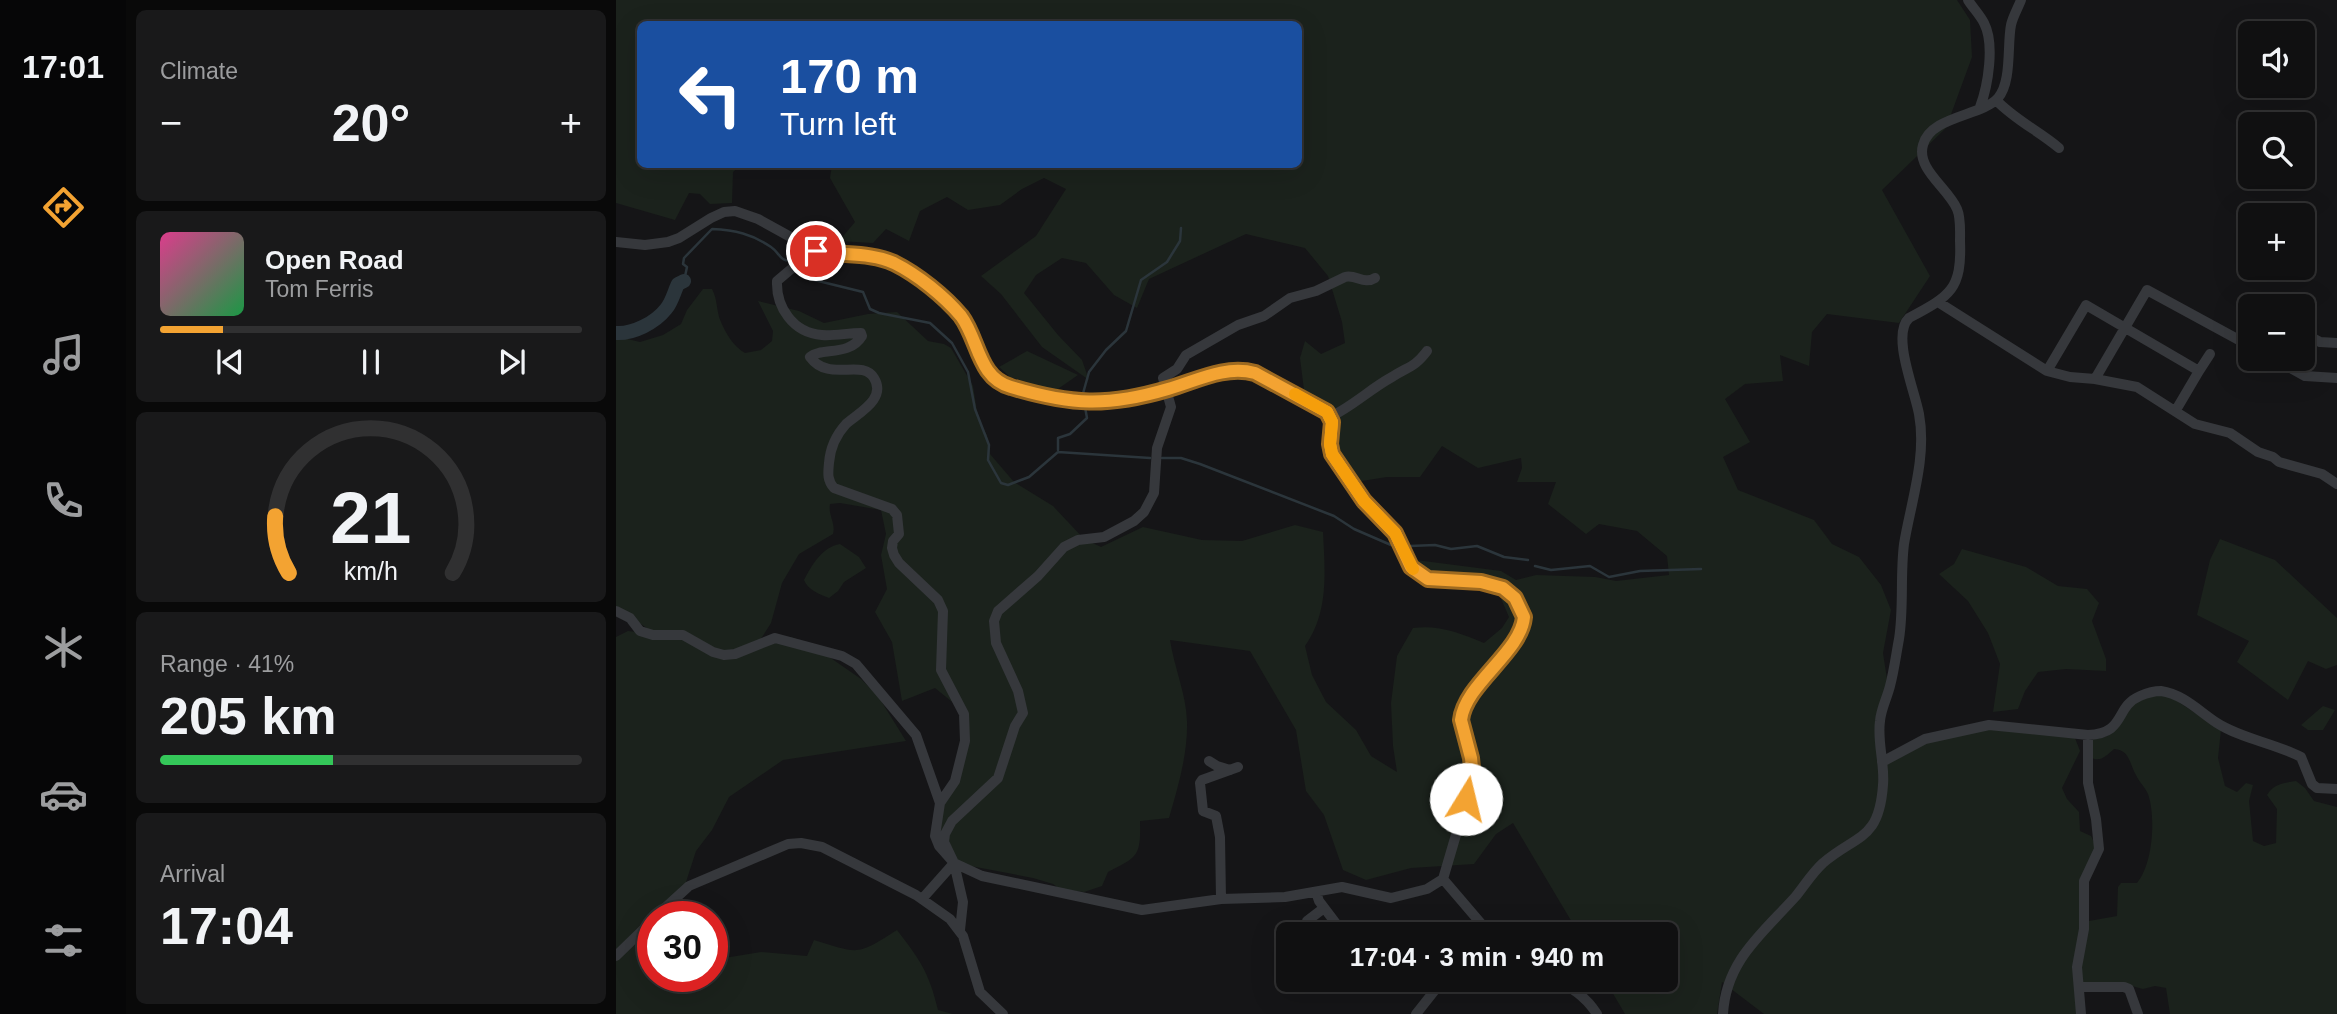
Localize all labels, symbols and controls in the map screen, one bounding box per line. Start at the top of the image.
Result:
map controls [2238,21,2315,371]
button: sound [2238,21,2315,98]
text: 17:01 [22,49,104,85]
icon: left [665,49,756,140]
text: 170 m [780,49,919,103]
text: Climate [160,58,238,84]
text: 20° [332,94,410,152]
text: − [160,102,182,144]
text: + [560,102,582,144]
text: Turn left [780,106,896,142]
button: search [2238,112,2315,189]
icon: directions [39,183,88,232]
button: + [2238,203,2315,280]
pin [786,221,846,281]
icon: arrive [797,232,835,270]
text: Open Road [265,245,404,275]
text: Tom Ferris [265,276,374,302]
button: − [2238,294,2315,371]
icon: music [39,330,88,379]
icon: previous [211,343,249,381]
icon: pause [352,343,390,381]
icon: next [493,343,531,381]
icon: phone [39,476,88,525]
text: 21 [331,477,411,558]
text: km/h [344,557,398,585]
icon: climate [39,623,88,672]
text: Range · 41% [160,651,294,677]
text: 205 km [160,687,336,745]
position arrow [1429,762,1503,836]
icon: car [39,770,88,819]
text: Arrival [160,861,225,887]
text: 17:04 [160,897,293,955]
speed limit sign: 30 [637,901,728,992]
icon: filters [39,916,88,965]
text: 17:04 · 3 min · 940 m [1350,942,1604,972]

